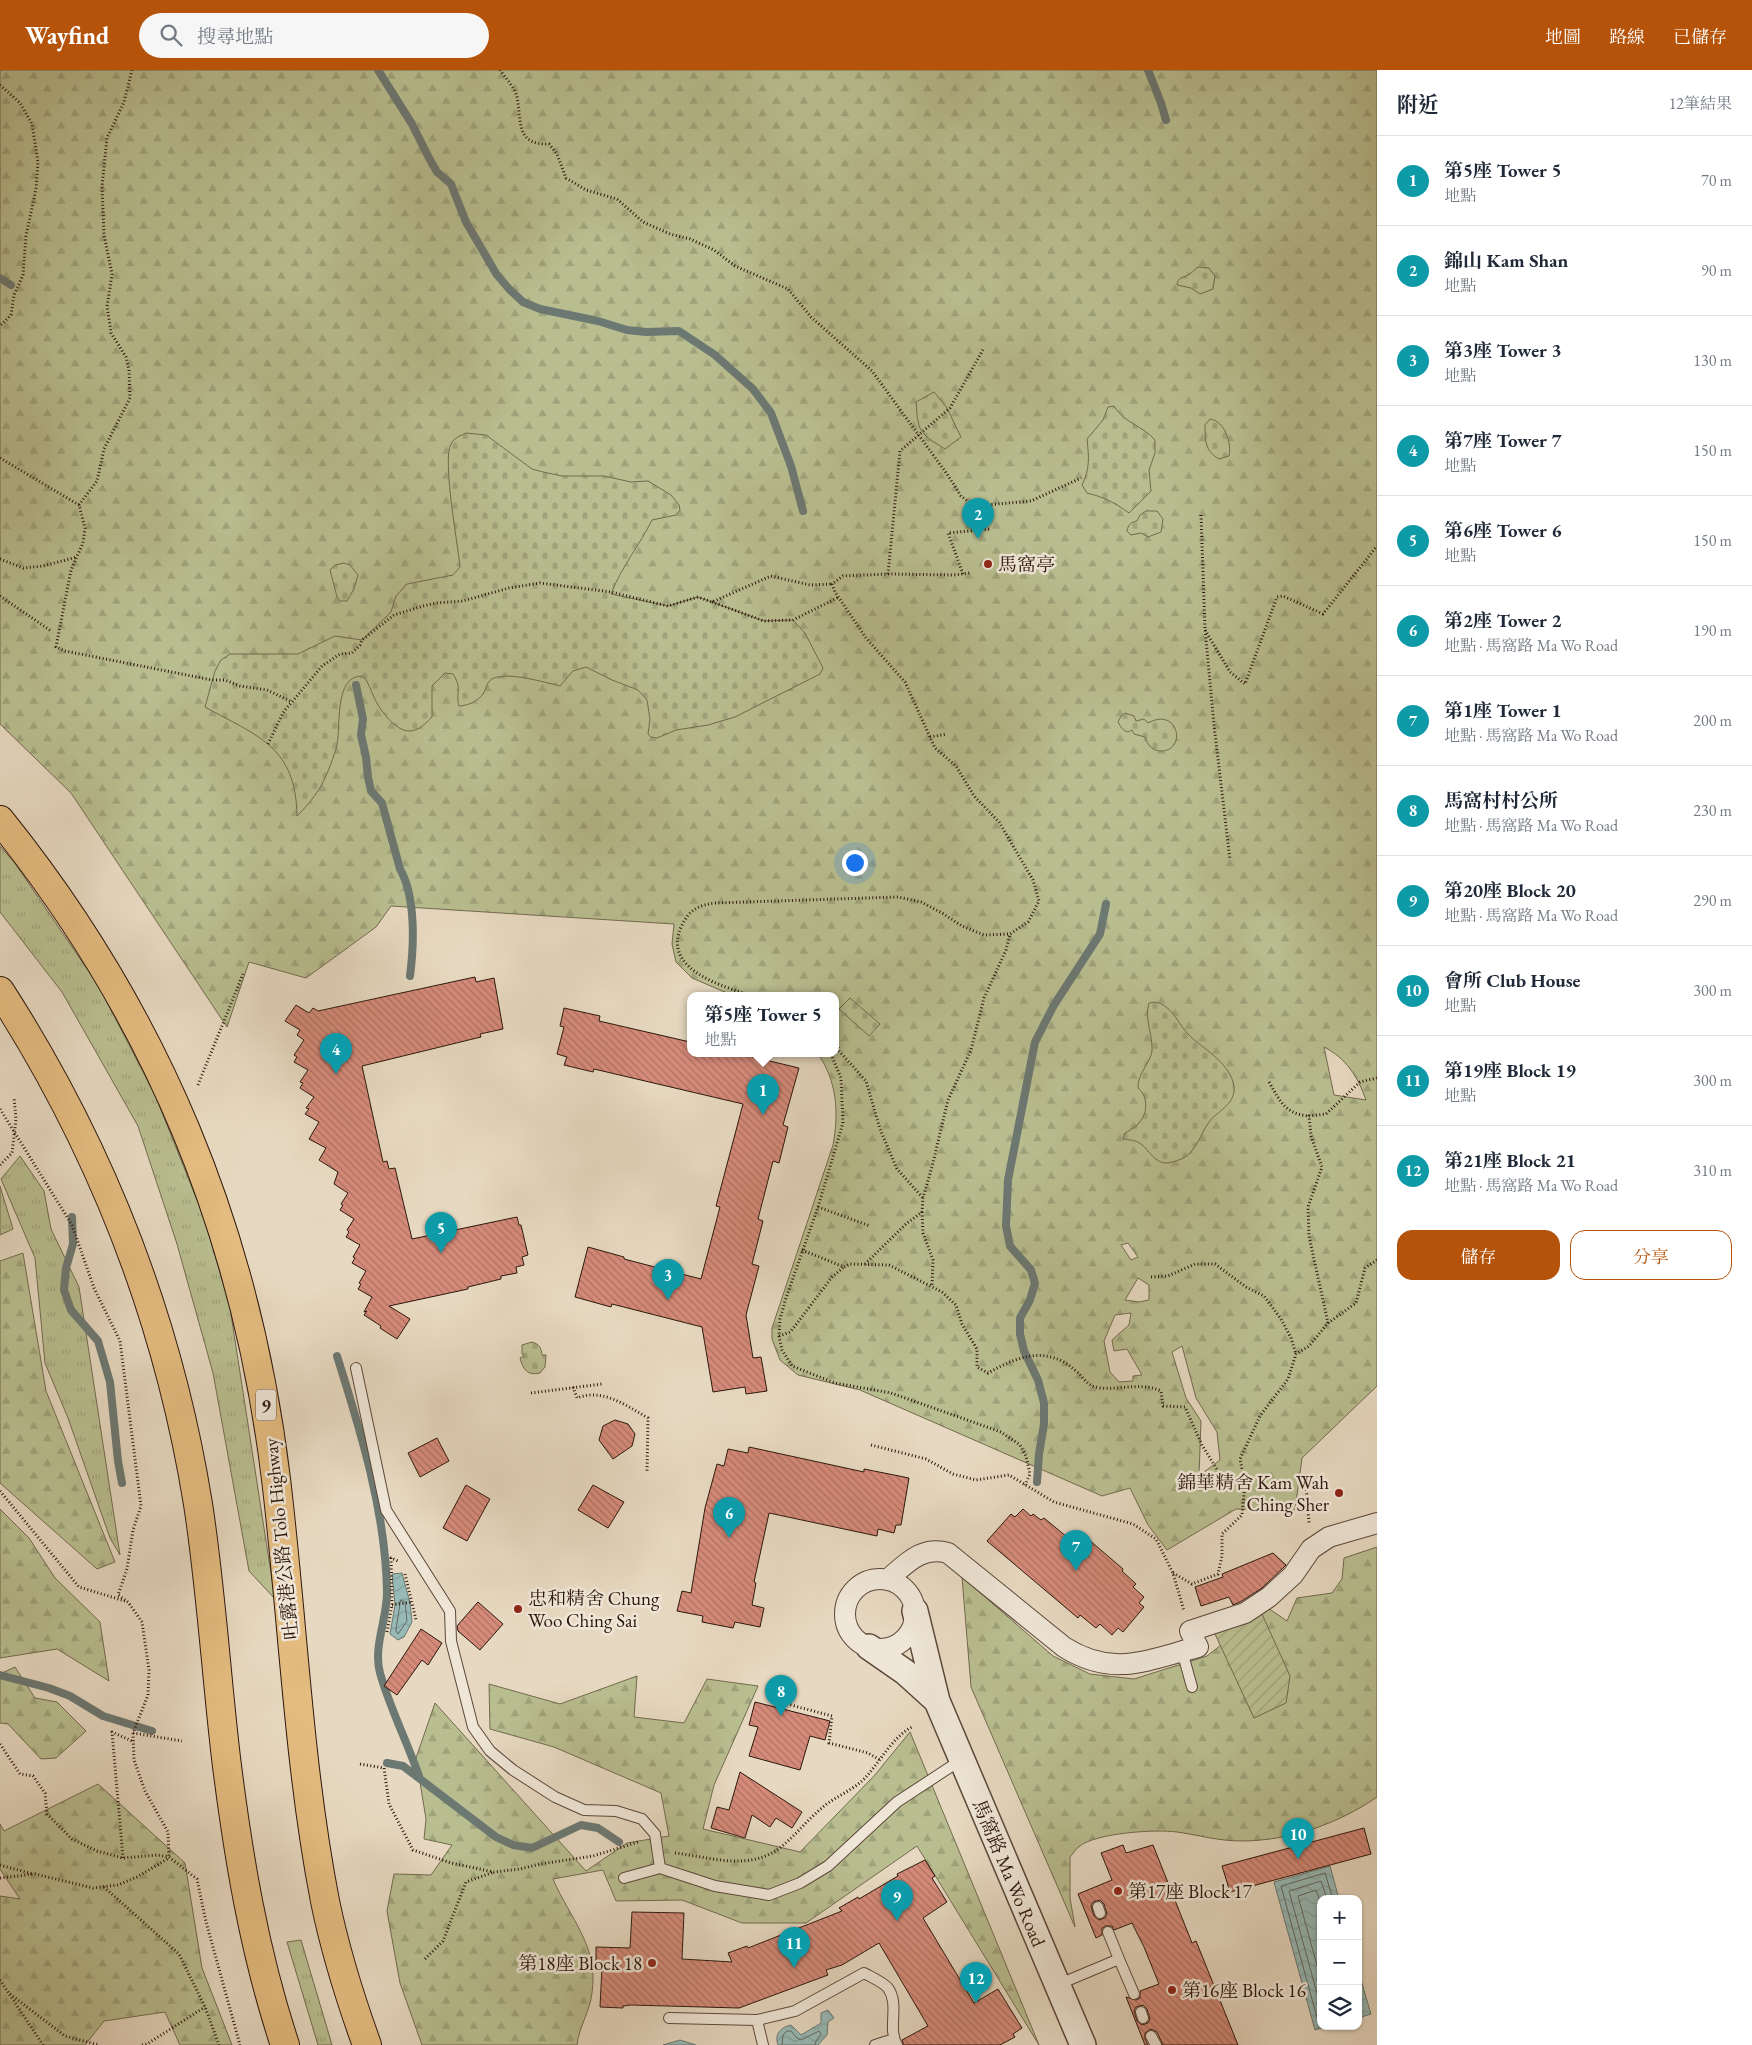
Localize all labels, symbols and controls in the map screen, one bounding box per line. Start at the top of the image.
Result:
search box [139,13,489,58]
text: Wayfind [25,20,109,51]
icon: search [157,21,185,49]
text: 搜尋地點 [197,24,273,49]
text: 地圖 [1545,25,1581,48]
text: 路線 [1609,25,1645,48]
text: 已儲存 [1673,25,1727,48]
text: 附近 [1397,91,1439,118]
text: 12筆結果 [1669,93,1732,114]
text: 第5座 Tower 5 [1444,158,1562,183]
text: 1 [1409,170,1417,191]
text: 70 m [1701,170,1732,191]
text: 地點 [1444,185,1476,206]
text: 錦山 Kam Shan [1444,248,1568,273]
text: 2 [1409,260,1417,281]
text: 90 m [1701,260,1732,281]
text: 地點 [1444,275,1476,296]
text: 第3座 Tower 3 [1444,338,1562,363]
text: 3 [1409,350,1417,371]
text: 130 m [1693,350,1732,371]
text: 地點 [1444,365,1476,386]
text: 第7座 Tower 7 [1444,428,1562,453]
text: 4 [1409,440,1417,461]
text: 150 m [1693,440,1732,461]
text: 地點 [1444,455,1476,476]
pin: 2 [962,498,994,539]
text: 第6座 Tower 6 [1444,518,1562,543]
text: 5 [1409,530,1417,551]
text: 150 m [1693,530,1732,551]
text: 地點 [1444,545,1476,566]
place label: 馬窩亭 [998,552,1055,577]
marker: 馬窩亭 [982,558,994,570]
text: 第2座 Tower 2 [1444,608,1562,633]
text: 6 [1409,620,1417,641]
text: 190 m [1693,620,1732,641]
text: 地點 · 馬窩路 Ma Wo Road [1444,635,1618,656]
text: 第1座 Tower 1 [1444,698,1562,723]
text: 7 [1409,710,1417,731]
text: 200 m [1693,710,1732,731]
text: 地點 · 馬窩路 Ma Wo Road [1444,725,1618,746]
text: 馬窩村村公所 [1444,788,1558,813]
text: 8 [1409,800,1417,821]
text: 230 m [1693,800,1732,821]
text: 地點 · 馬窩路 Ma Wo Road [1444,815,1618,836]
your location [842,850,868,876]
text: 第20座 Block 20 [1444,878,1576,903]
text: 9 [1409,890,1417,911]
text: 290 m [1693,890,1732,911]
text: 地點 · 馬窩路 Ma Wo Road [1444,905,1618,926]
text: 會所 Club House [1444,968,1581,993]
text: 10 [1405,980,1421,1001]
text: 300 m [1693,980,1732,1001]
popup [687,992,839,1057]
text: 地點 [1444,995,1476,1016]
text: 第5座 Tower 5 [704,1002,822,1027]
text: 地點 [704,1029,736,1050]
pin: 4 [320,1033,352,1074]
text: 第19座 Block 19 [1444,1058,1576,1083]
text: 11 [1405,1070,1421,1091]
text: 300 m [1693,1070,1732,1091]
pin: 1 [747,1074,779,1115]
text: 地點 [1444,1085,1476,1106]
text: 第21座 Block 21 [1444,1148,1576,1173]
text: 12 [1405,1160,1421,1181]
text: 310 m [1693,1160,1732,1181]
text: 地點 · 馬窩路 Ma Wo Road [1444,1175,1618,1196]
pin: 5 [425,1212,457,1253]
button: 儲存 [1397,1230,1560,1280]
button: 分享 [1570,1230,1732,1280]
pin: 3 [652,1259,684,1300]
road number: 9 [256,1390,276,1420]
street label: 吐露港公路 Tolo Highway [258,1436,304,1641]
place label: 錦華精舍 Kam Wah Ching Sher [1177,1470,1330,1517]
marker: 錦華精舍 Kam Wah Ching Sher [1333,1487,1345,1499]
pin: 6 [713,1497,745,1538]
pin: 7 [1060,1530,1092,1571]
place label: 忠和精舍 Chung Woo Ching Sai [528,1586,660,1633]
marker: 忠和精舍 Chung Woo Ching Sai [512,1603,524,1615]
pin: 8 [765,1675,797,1716]
street label: 馬窩路 Ma Wo Road [967,1796,1051,1951]
pin: 10 [1282,1818,1314,1859]
place label: 第17座 Block 17 [1128,1879,1253,1904]
pin: 9 [881,1880,913,1921]
marker: 第17座 Block 17 [1112,1885,1124,1897]
map controls [1317,1895,1362,2030]
button: + [1317,1895,1362,1940]
pin: 11 [778,1927,810,1968]
button: − [1317,1940,1362,1985]
place label: 第18座 Block 18 [518,1951,642,1976]
marker: 第18座 Block 18 [646,1957,658,1969]
pin: 12 [960,1962,992,2003]
place label: 第16座 Block 16 [1182,1978,1306,2003]
marker: 第16座 Block 16 [1166,1984,1178,1996]
button: layers [1317,1985,1362,2030]

